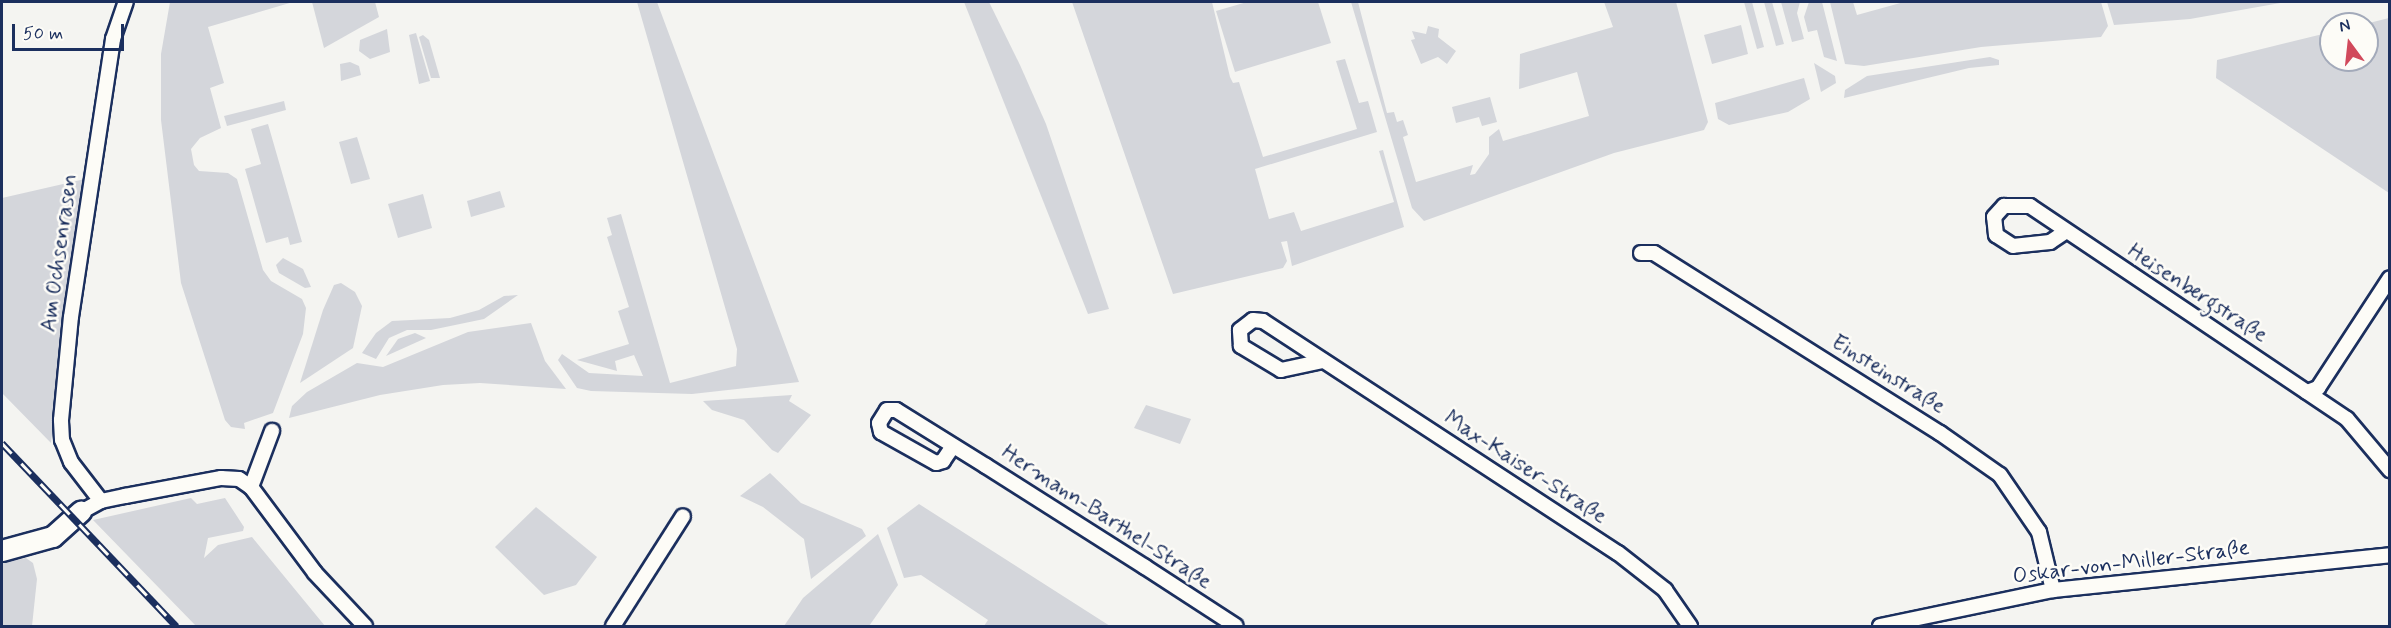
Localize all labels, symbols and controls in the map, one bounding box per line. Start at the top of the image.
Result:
scale bar [15,12,128,50]
north arrow [2319,12,2379,72]
text: N [2337,15,2353,38]
text: 50 m [23,22,63,46]
street label: Am Ochsenrasen [36,172,84,334]
street label: Heisenbergstraße [2122,239,2272,349]
street label: Einsteinstraße [1826,330,1950,420]
street label: Max-Kaiser-Straße [1439,406,1611,530]
street label: Hermann-Barthel-Straße [996,440,1216,596]
street label: Oskar-von-Miller-Straße [2011,535,2251,591]

